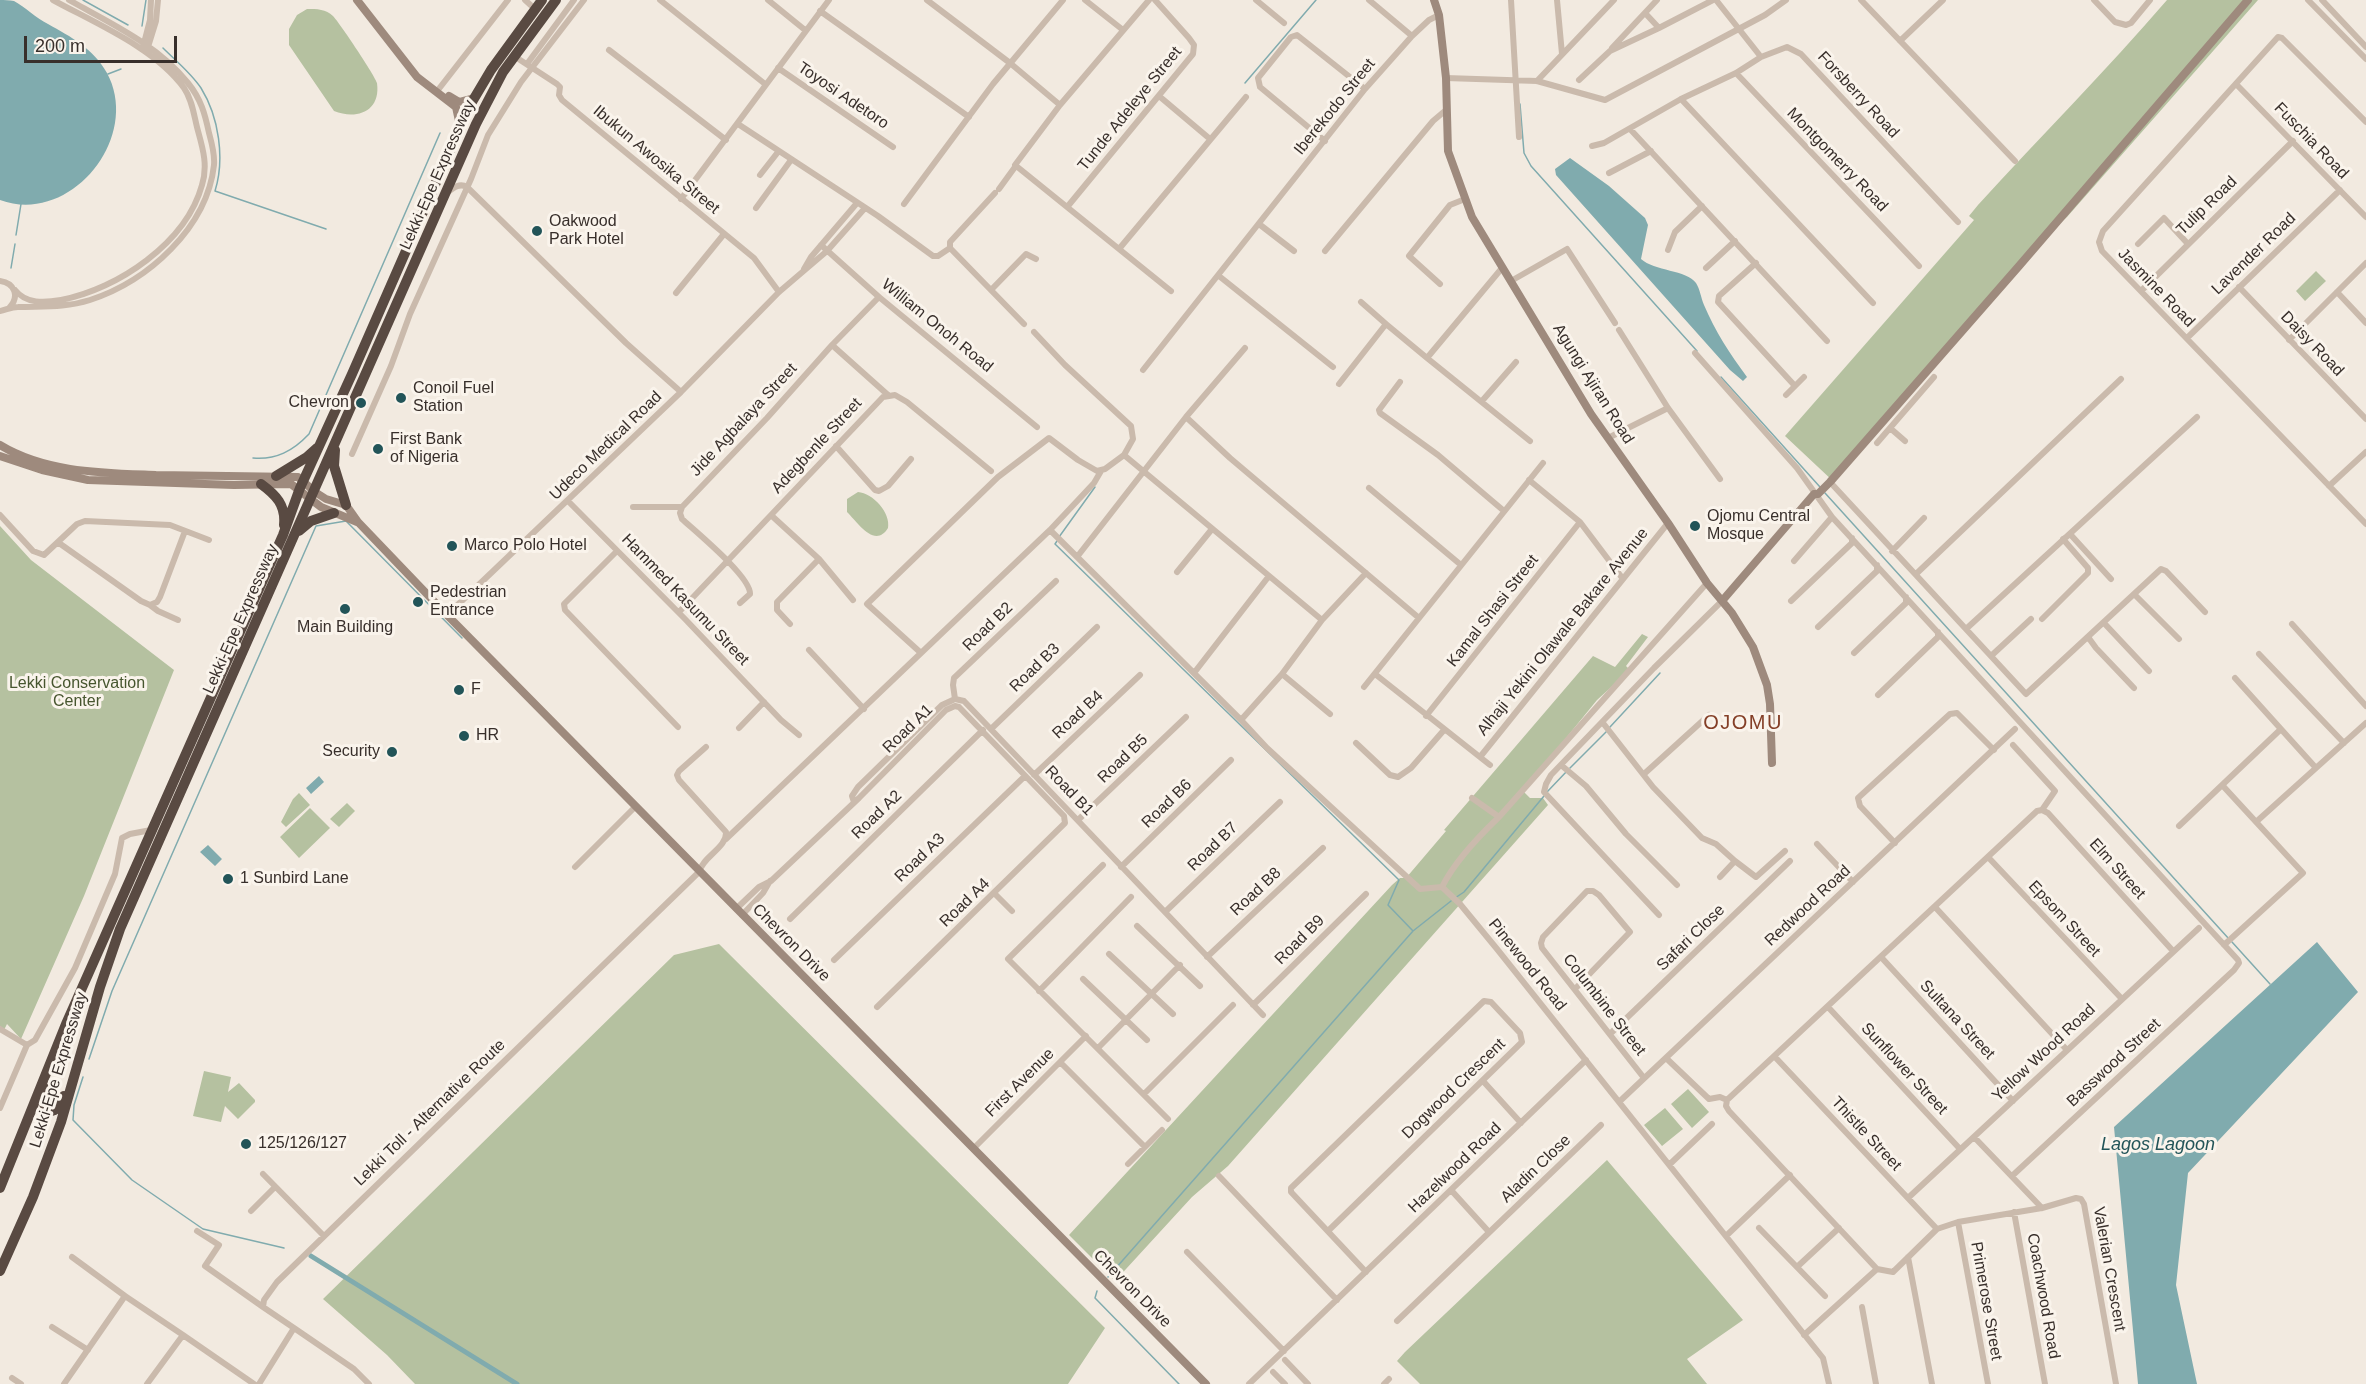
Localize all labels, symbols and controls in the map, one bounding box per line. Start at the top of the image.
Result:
scale bar [27,24,180,62]
text: 200 m [35,36,85,56]
street label: Tunde Adeleye Street [1074,43,1186,175]
street label: Forsberry Road [1813,48,1903,142]
street label: Iberekodo Street [1290,55,1380,159]
street label: Toyosi Adetoro [794,58,892,134]
street label: Lekki-Epe Expressway [396,97,480,253]
street label: Fuschia Road [2270,99,2352,183]
street label: Ibukun Awosika Street [589,102,723,218]
street label: Montgomerry Road [1783,104,1891,216]
street label: Tulip Road [2173,172,2241,240]
street label: Lavender Road [2208,209,2300,299]
place label: Oakwood Park Hotel [549,212,624,250]
marker: Oakwood Park Hotel [530,224,544,238]
street label: Jasmine Road [2114,245,2198,331]
street label: William Onoh Road [877,275,997,377]
street label: Daisy Road [2276,308,2348,380]
street label: Agungi Ajiran Road [1548,320,1638,448]
street label: Jide Agbalaya Street [687,359,801,481]
place label: Conoil Fuel Station [413,379,494,417]
street label: Udeco Medical Road [546,388,666,504]
marker: Conoil Fuel Station [394,391,408,405]
place label: Chevron [289,393,349,413]
street label: Adegbenle Street [768,394,866,498]
marker: Chevron [354,396,368,410]
place label: First Bank of Nigeria [390,430,462,468]
marker: First Bank of Nigeria [371,442,385,456]
place label: Ojomu Central Mosque [1707,507,1810,545]
marker: Ojomu Central Mosque [1688,519,1702,533]
street label: Alhaji Yekini Olawale Bakare Avenue [1473,524,1653,740]
street label: Hammed Kasumu Street [617,530,753,670]
place label: Marco Polo Hotel [464,536,587,556]
marker: Marco Polo Hotel [445,539,459,553]
street label: Lekki-Epe Expressway [199,541,283,697]
street label: Kamal Shasi Street [1443,551,1543,671]
place label: Pedestrian Entrance [430,583,506,621]
marker: Pedestrian Entrance [411,595,425,609]
street label: Road B2 [959,598,1017,656]
marker: Main Building [338,602,352,616]
place label: Main Building [297,618,393,638]
street label: Road B3 [1006,639,1064,697]
park label: Lekki Conservation Center [9,674,145,712]
place label: F [471,680,481,700]
marker: F [452,683,466,697]
street label: Road B4 [1049,687,1107,743]
street label: Road A1 [879,700,937,758]
district label: OJOMU [1703,711,1783,735]
place label: HR [476,726,499,746]
marker: HR [457,729,471,743]
street label: Road B5 [1094,730,1152,788]
place label: Security [322,742,380,762]
marker: Security [385,745,399,759]
street label: Road B1 [1040,762,1098,820]
street label: Road B6 [1138,775,1196,833]
street label: Road A2 [848,786,906,844]
street label: Road B7 [1184,818,1242,876]
street label: Road A3 [891,829,949,887]
street label: Elm Street [2085,835,2149,903]
street label: Redwood Road [1761,861,1855,951]
street label: Road B8 [1227,864,1285,920]
place label: 1 Sunbird Lane [240,869,349,889]
marker: 1 Sunbird Lane [221,872,235,886]
street label: Road A4 [936,874,994,932]
street label: Epsom Street [2024,877,2104,961]
street label: Chevron Drive [748,900,834,986]
street label: Safari Close [1653,901,1729,975]
street label: Road B9 [1271,911,1329,969]
street label: Pinewood Road [1484,915,1570,1015]
street label: Columbine Street [1558,950,1650,1060]
street label: Sultana Street [1915,976,1999,1064]
street label: Lekki-Epe Expressway [26,990,92,1150]
street label: Yellow Wood Road [1988,1000,2100,1106]
street label: Basswood Street [2063,1015,2165,1111]
street label: Sunflower Street [1857,1019,1951,1119]
street label: Dogwood Crescent [1398,1035,1510,1143]
street label: Lekki Toll - Alternative Route [350,1036,510,1190]
street label: First Avenue [982,1045,1058,1121]
street label: Thistle Street [1827,1093,1905,1175]
street label: Hazelwood Road [1405,1119,1505,1217]
street label: Aladin Close [1497,1131,1575,1207]
place label: 125/126/127 [258,1134,347,1154]
water label: Lagos Lagoon [2101,1134,2215,1156]
marker: 125/126/127 [239,1137,253,1151]
street label: Valerian Crescent [2089,1205,2129,1333]
street label: Coachwood Road [2023,1232,2063,1360]
street label: Primerose Street [1966,1240,2006,1362]
street label: Chevron Drive [1089,1246,1175,1332]

